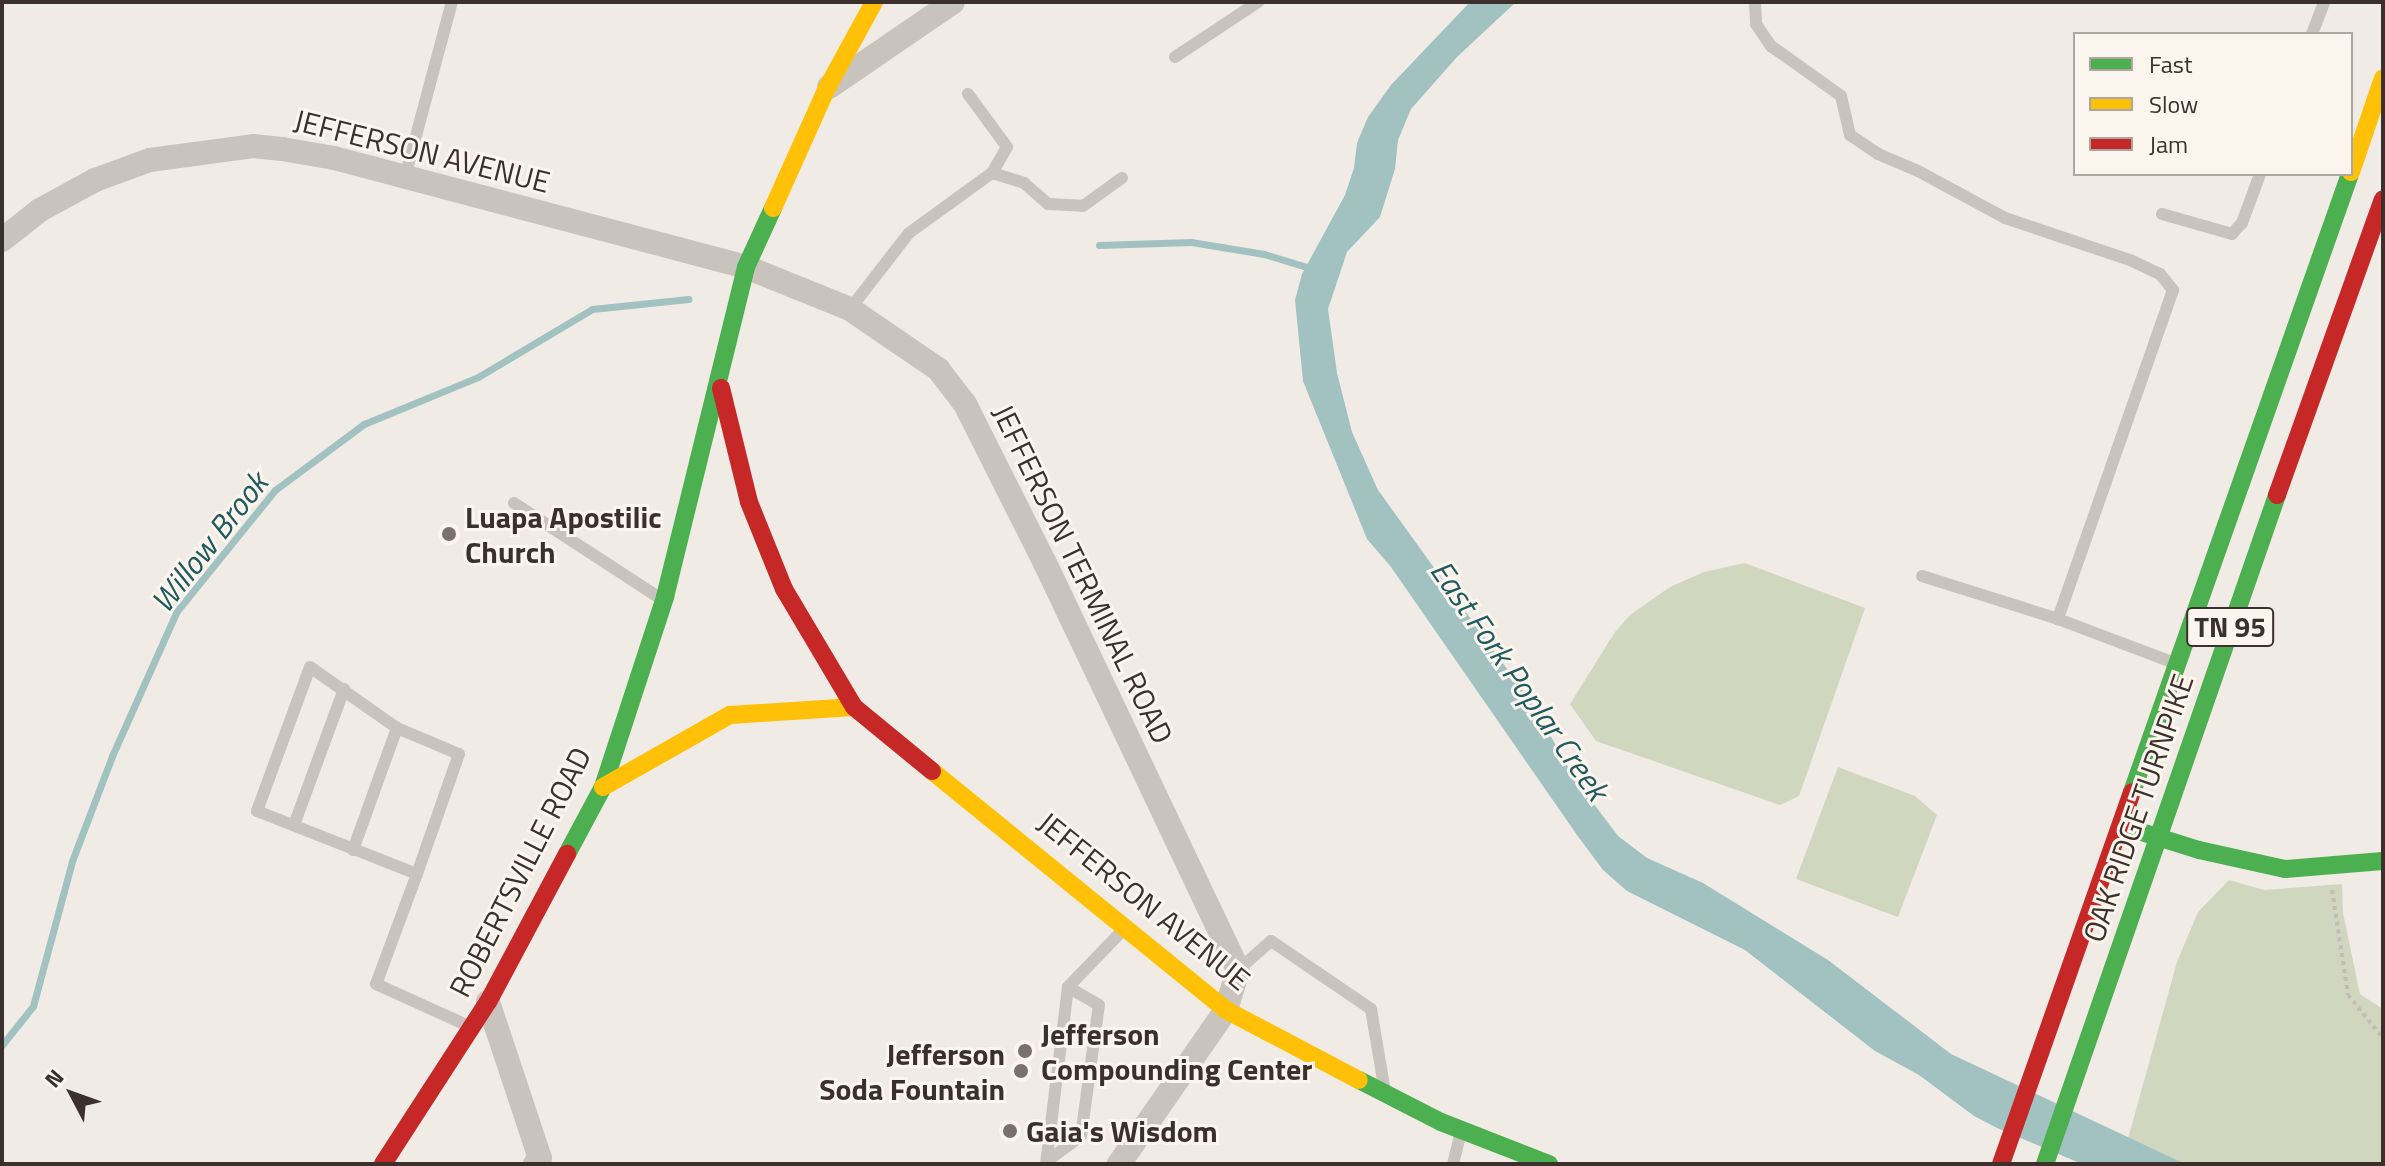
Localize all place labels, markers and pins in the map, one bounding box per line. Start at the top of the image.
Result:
place label: Luapa Apostilic Church [465,499,662,570]
marker: Luapa Apostilic Church [440,525,458,543]
place label: Jefferson Compounding Center [1041,1016,1312,1086]
place label: Jefferson Soda Fountain [819,1036,1005,1106]
marker: Jefferson Compounding Center [1016,1042,1034,1060]
marker: Jefferson Soda Fountain [1012,1062,1030,1080]
place label: Gaia's Wisdom [1026,1113,1218,1149]
marker: Gaia's Wisdom [1001,1122,1019,1140]

